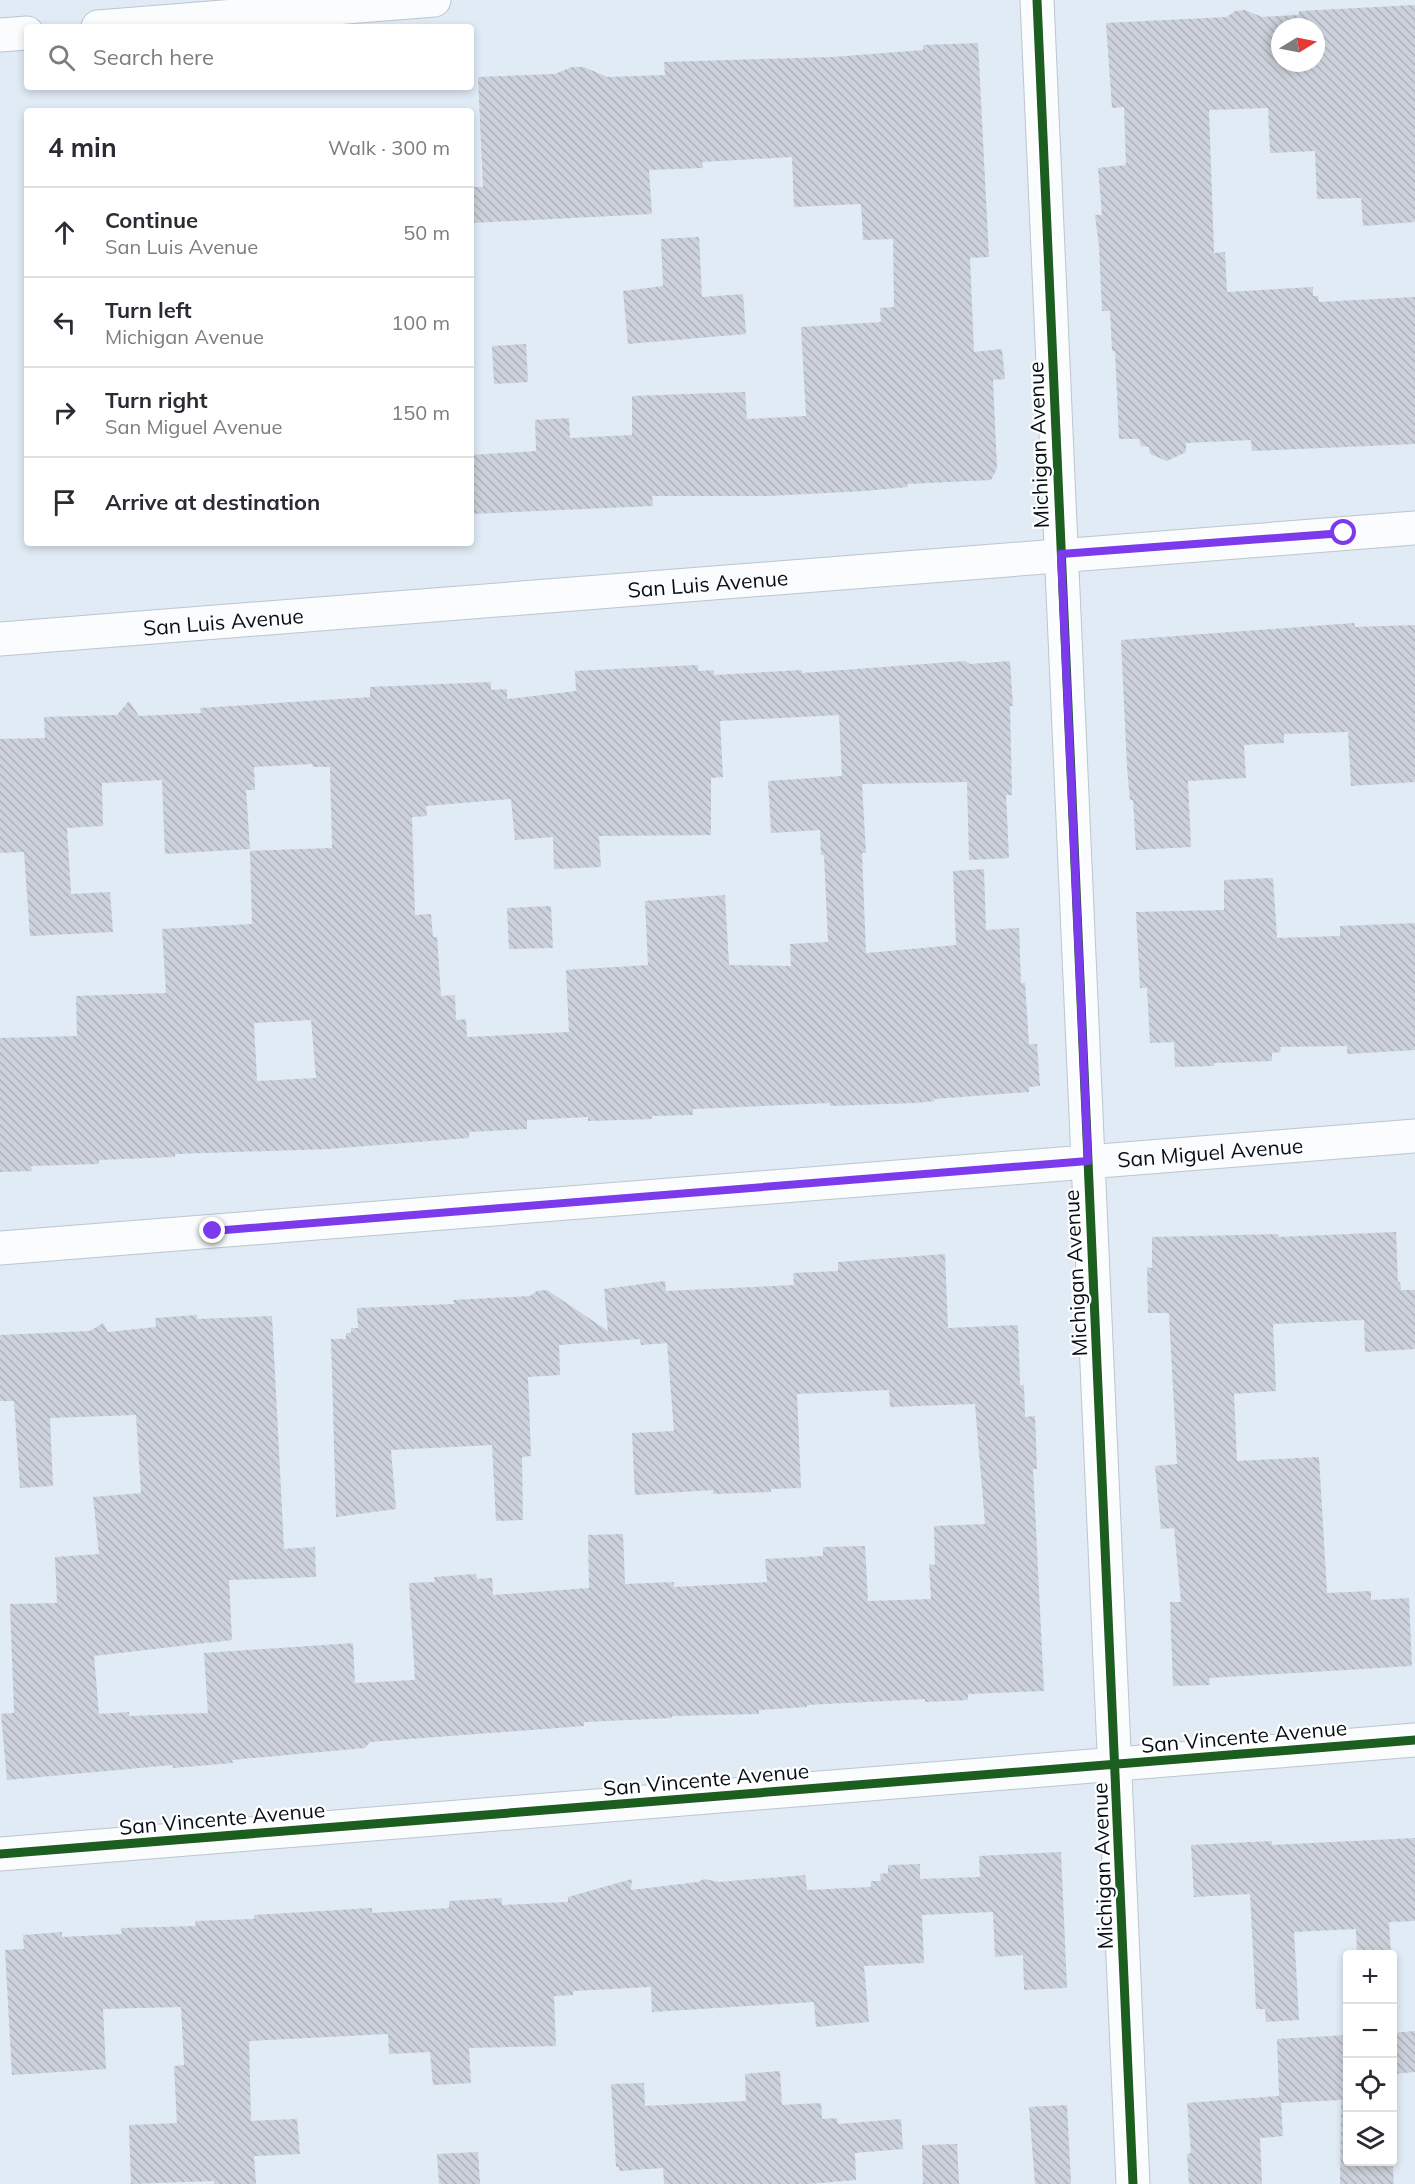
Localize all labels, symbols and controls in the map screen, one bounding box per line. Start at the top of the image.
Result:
north arrow [1271,18,1325,72]
search box [24,24,474,90]
icon: search [45,41,78,74]
text: Search here [93,43,214,71]
text: 4 min [48,131,117,164]
text: Walk · 300 m [328,135,450,160]
text: Continue [105,206,198,234]
icon: ahead [48,216,81,249]
text: 50 m [403,220,450,245]
text: San Luis Avenue [105,234,258,259]
text: Turn left [105,296,192,324]
icon: left [48,306,81,339]
text: 100 m [391,310,450,335]
text: Michigan Avenue [105,324,264,349]
street label: Michigan Avenue [1022,361,1054,529]
text: Turn right [105,386,208,414]
icon: right [48,396,81,429]
text: 150 m [391,400,450,425]
text: San Miguel Avenue [105,414,282,439]
icon: arrive [48,486,81,519]
text: Arrive at destination [105,488,320,516]
route start [1330,519,1356,545]
street label: San Luis Avenue [627,564,789,603]
street label: San Luis Avenue [142,602,305,641]
street label: San Miguel Avenue [1116,1132,1304,1173]
street label: Michigan Avenue [1058,1189,1092,1357]
route end [199,1217,225,1243]
street label: San Vincente Avenue [1140,1714,1348,1758]
street label: San Vincente Avenue [602,1757,810,1801]
street label: Michigan Avenue [1086,1782,1118,1950]
street label: San Vincente Avenue [118,1796,326,1840]
map controls [1343,1950,1397,2166]
button: + [1343,1950,1397,2004]
button: − [1343,2004,1397,2058]
button: locate [1343,2058,1397,2112]
button: layers [1343,2112,1397,2166]

